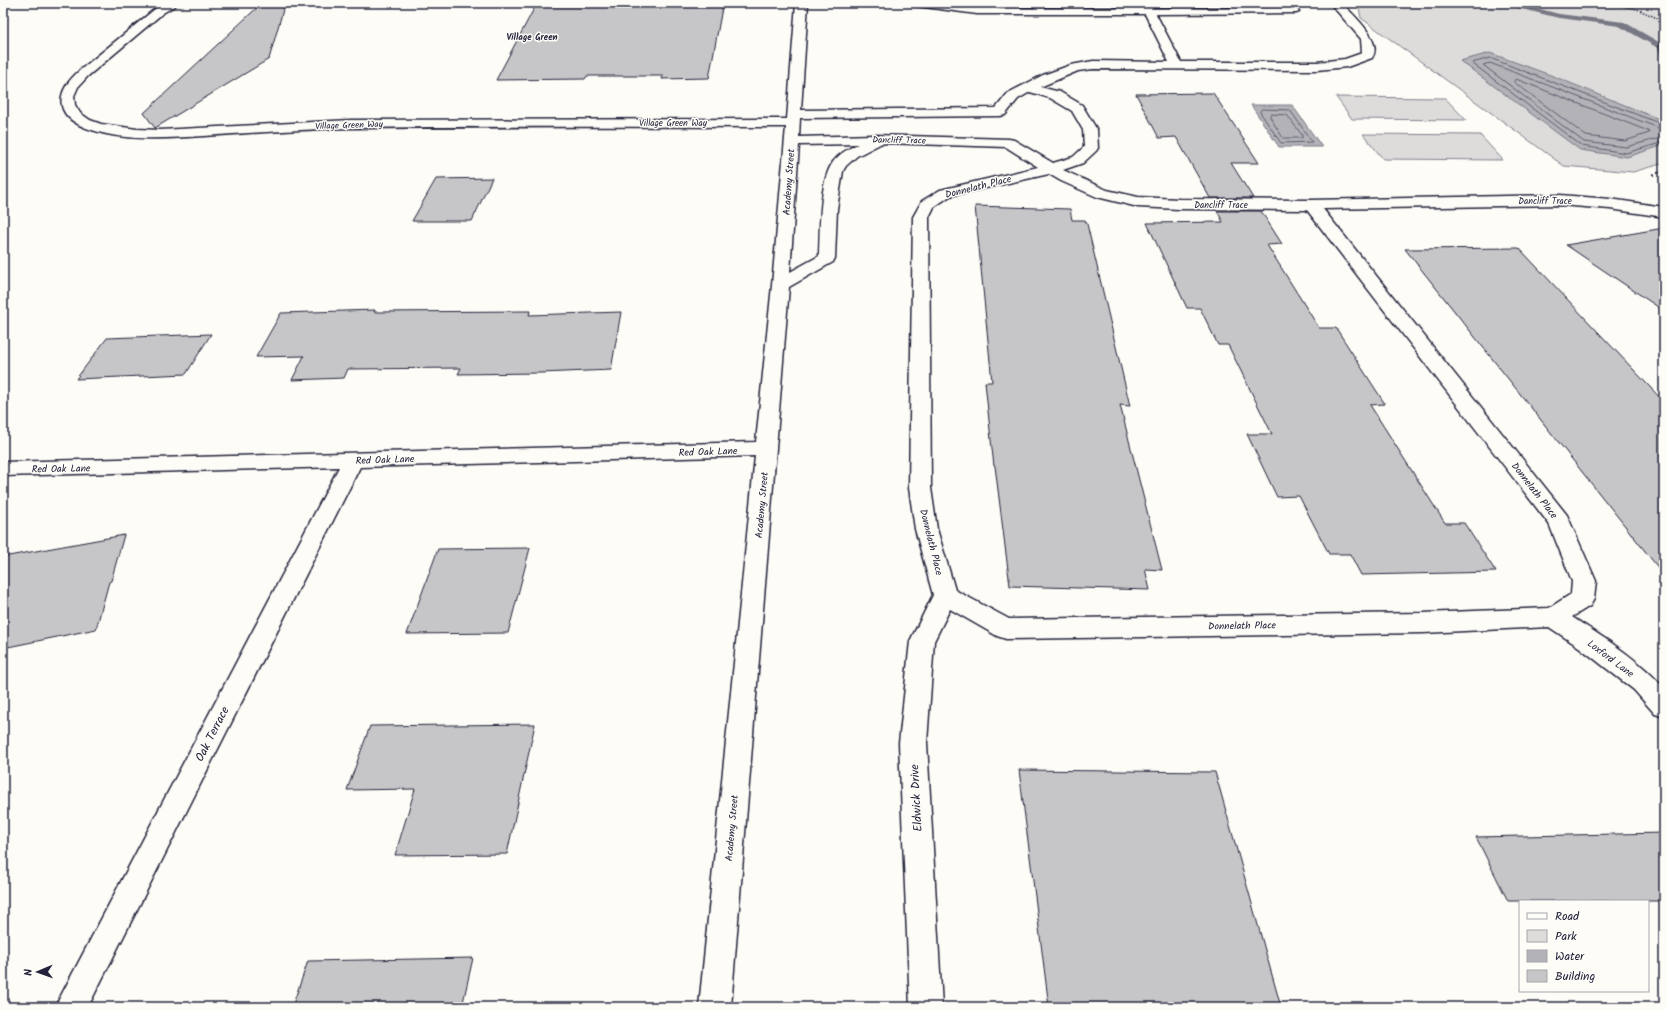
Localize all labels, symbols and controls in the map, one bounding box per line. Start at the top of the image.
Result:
district label: Village Green [506,30,558,45]
street label: Village Green Way [639,116,708,131]
street label: Village Green Way [315,117,384,134]
street label: Dancliff Trace [872,133,926,148]
street label: Academy Street [779,148,799,216]
street label: Donnelath Place [943,171,1014,203]
street label: Dancliff Trace [1518,194,1572,209]
street label: Dancliff Trace [1194,198,1248,213]
street label: Red Oak Lane [678,443,738,461]
street label: Red Oak Lane [355,451,415,469]
street label: Donnelath Place [1507,459,1562,523]
street label: Red Oak Lane [31,460,91,478]
street label: Academy Street [751,471,773,539]
street label: Donnelath Place [915,507,947,578]
street label: Donnelath Place [1208,617,1277,635]
street label: Loxford Lane [1584,636,1638,682]
street label: Oak Terrace [190,703,235,765]
street label: Eldwick Drive [905,763,928,832]
street label: Academy Street [721,794,743,862]
legend [1519,900,1649,992]
text: Road [1555,907,1580,926]
text: Park [1555,927,1577,946]
text: Water [1555,947,1585,966]
north arrow [18,952,58,992]
text: Building [1555,967,1595,986]
text: N [20,968,38,976]

